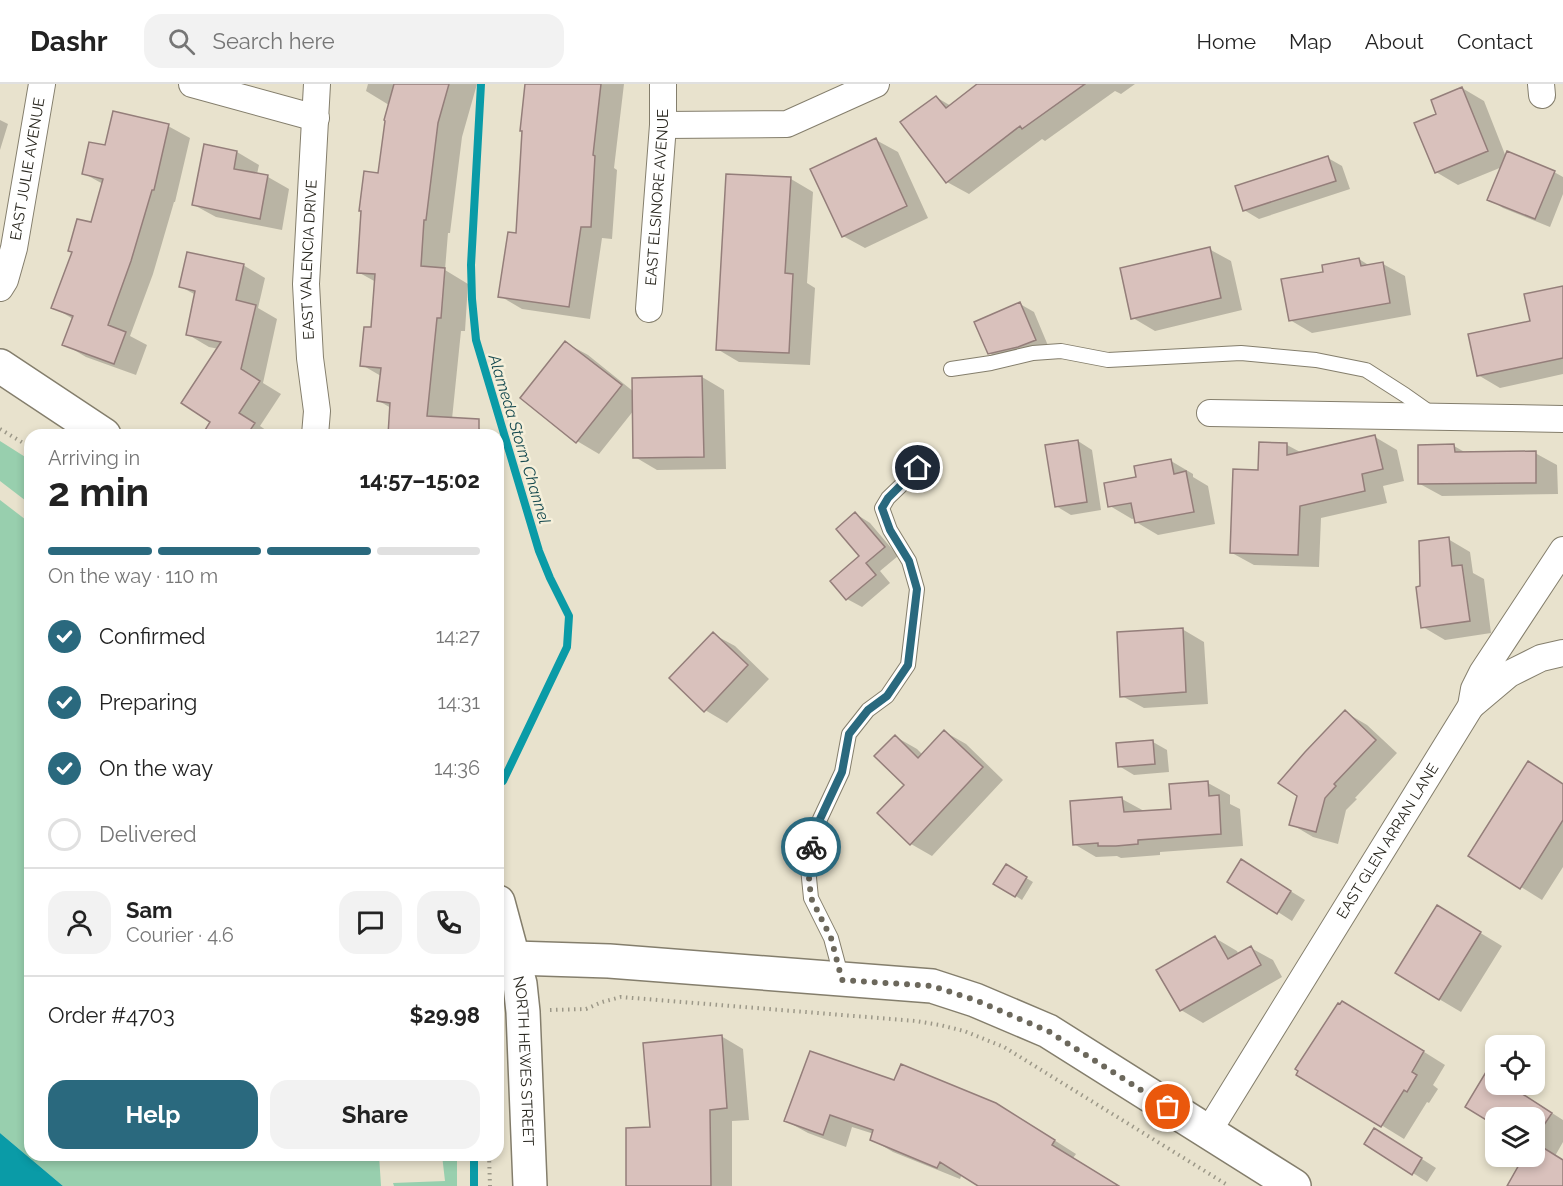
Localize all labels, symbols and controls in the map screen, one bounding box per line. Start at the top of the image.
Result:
search box [144,14,564,68]
text: Dashr [30,25,108,58]
icon: search [165,25,198,58]
text: Search here [213,28,335,54]
text: Home [1197,29,1256,54]
text: Map [1289,29,1332,54]
text: About [1365,29,1424,54]
text: Contact [1457,29,1533,54]
street label: EAST JULIE AVENUE [6,96,49,242]
street label: EAST ELSINORE AVENUE [642,109,672,286]
street label: EAST VALENCIA DRIVE [297,179,321,340]
water label: Alameda Storm Channel [484,351,554,526]
pin [892,442,943,493]
text: Arriving in [48,446,140,470]
icon: home [901,451,934,484]
text: 14:57–15:02 [359,467,480,493]
text: 2 min [48,469,149,515]
text: On the way · 110 m [48,564,218,588]
icon: check [48,620,81,653]
text: Confirmed [99,623,206,649]
text: 14:27 [436,624,480,648]
icon: check [48,686,81,719]
text: Preparing [99,689,197,715]
text: 14:31 [438,690,480,714]
icon: check [48,752,81,785]
text: On the way [99,755,213,781]
text: 14:36 [434,756,480,780]
street label: EAST GLEN ARRAN LANE [1333,760,1442,922]
courier [781,817,841,877]
text: Delivered [99,821,197,847]
icon: bike [795,831,828,864]
button: person [48,891,111,954]
button: chat [339,891,402,954]
button: phone [417,891,480,954]
text: Sam [126,897,173,923]
text: Courier · 4.6 [126,923,234,947]
street label: NORTH HEWES STREET [509,974,537,1146]
text: Order #4703 [48,1002,175,1028]
text: $29.98 [409,1002,480,1028]
map controls [1485,1035,1545,1167]
button: locate [1485,1035,1545,1095]
button: Help [48,1080,258,1149]
button: Share [270,1080,480,1149]
pin [1142,1081,1193,1132]
icon: bag [1151,1090,1184,1123]
button: layers [1485,1107,1545,1167]

